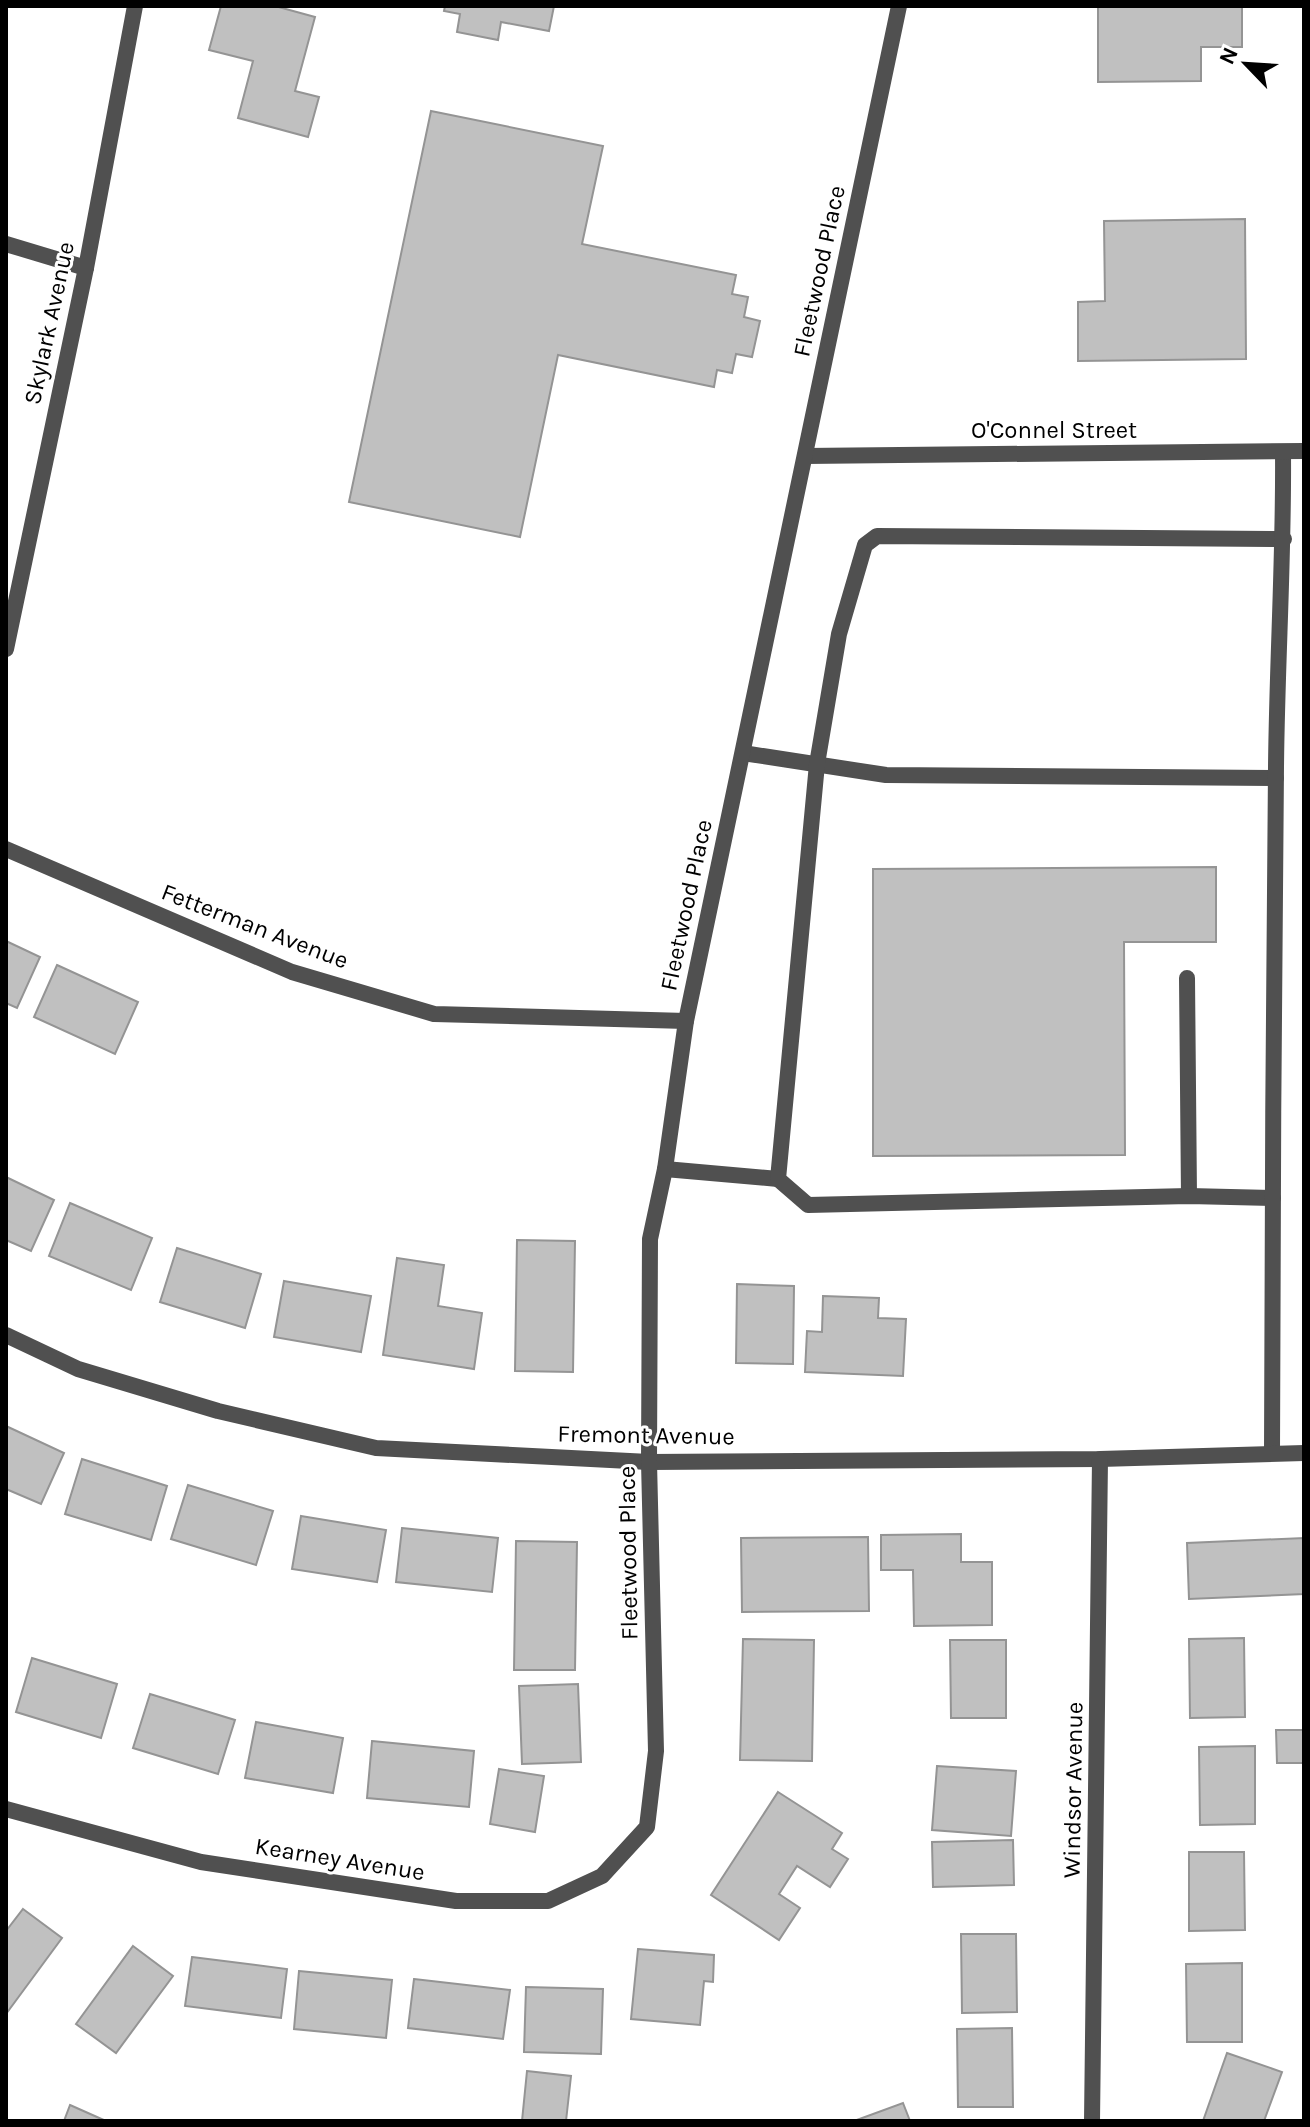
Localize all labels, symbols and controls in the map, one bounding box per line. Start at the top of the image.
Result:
north arrow [1206,24,1286,104]
text: N [1214,43,1244,69]
street label: Fleetwood Place [787,183,851,359]
street label: Skylark Avenue [18,239,80,407]
street label: O'Connel Street [971,416,1137,444]
street label: Fleetwood Place [654,817,718,993]
street label: Fetterman Avenue [158,877,352,975]
street label: Fremont Avenue [557,1419,735,1451]
street label: Fleetwood Place [612,1466,644,1640]
street label: Windsor Avenue [1057,1702,1089,1878]
street label: Kearney Avenue [253,1832,427,1886]

